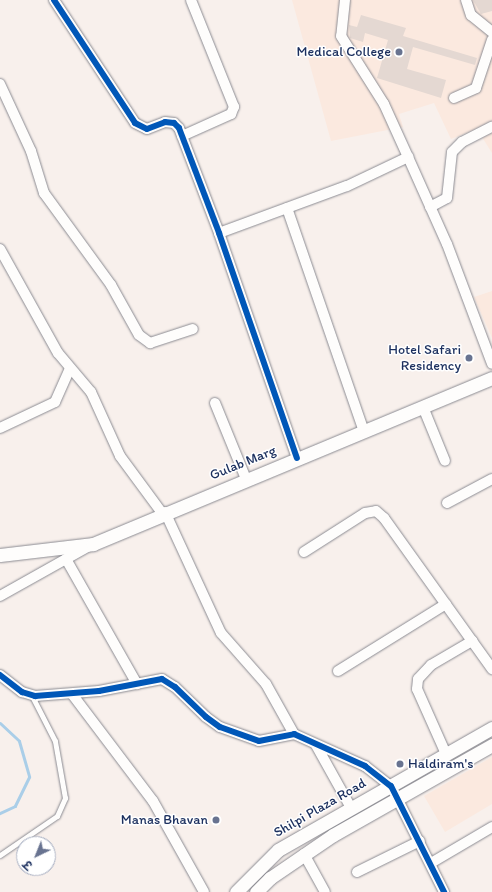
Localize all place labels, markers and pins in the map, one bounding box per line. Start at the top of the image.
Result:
place label: Medical College [297,44,391,60]
marker: Medical College [394,47,404,57]
place label: Hotel Safari Residency [389,342,461,374]
marker: Hotel Safari Residency [464,353,474,363]
place label: Haldiram's [408,756,473,772]
marker: Haldiram's [395,759,405,769]
place label: Manas Bhavan [120,812,208,828]
marker: Manas Bhavan [211,815,221,825]

